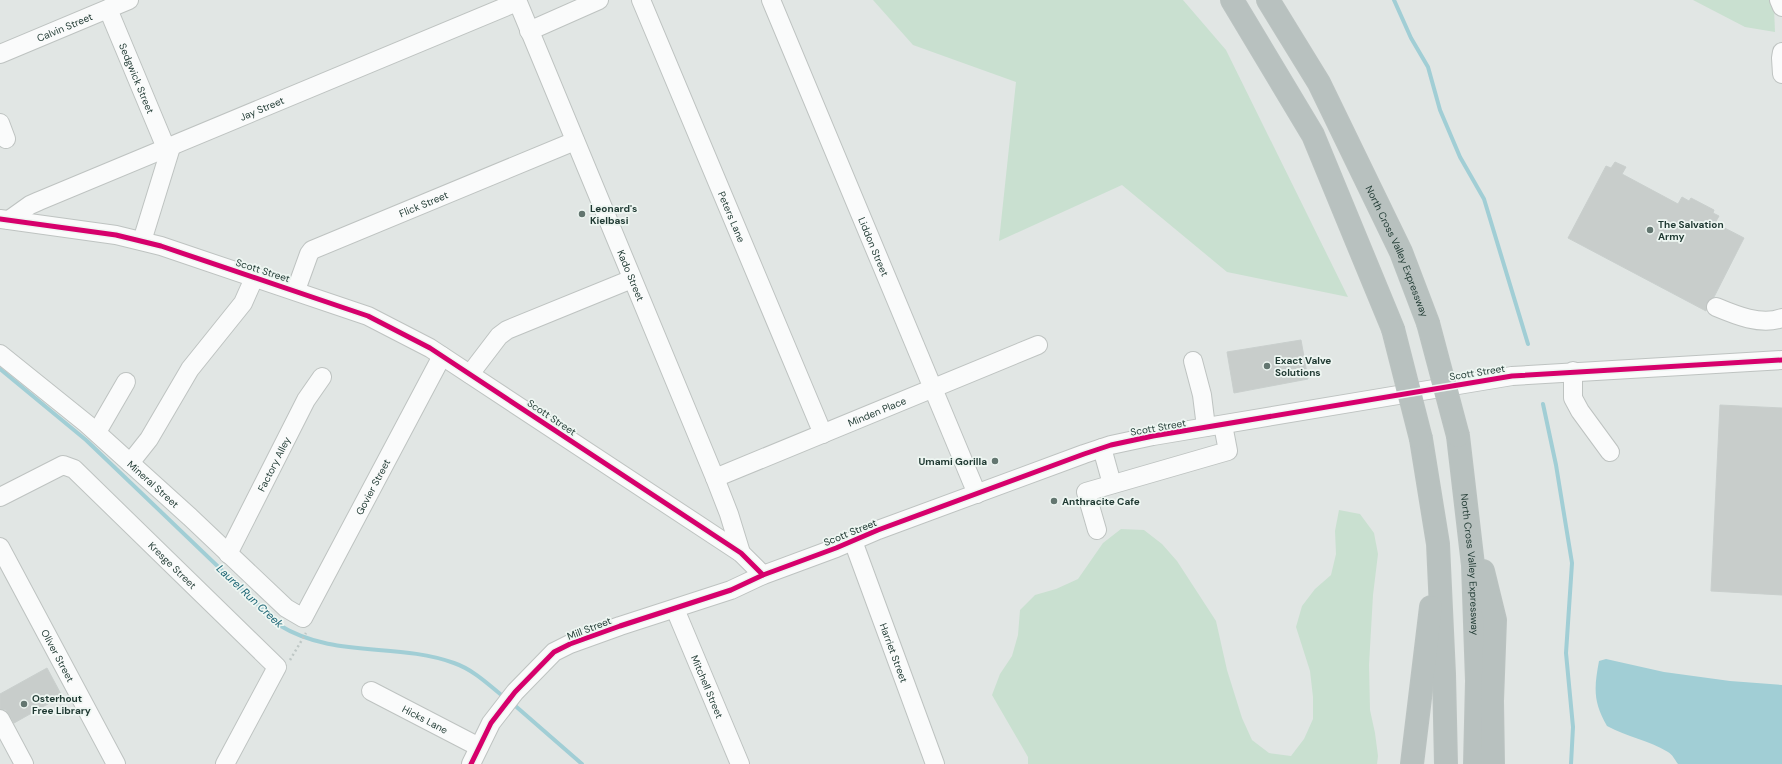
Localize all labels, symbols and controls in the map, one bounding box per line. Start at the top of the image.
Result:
street label: Calvin Street [35,10,95,45]
street label: Sedgwick Street [116,41,157,116]
street label: Jay Street [238,94,286,124]
street label: North Cross Valley Expressway [1363,183,1431,319]
street label: Flick Street [397,188,450,220]
street label: Peters Lane [715,189,748,245]
place label: Leonard's Kielbasi [590,202,637,227]
marker: Leonard's Kielbasi [577,209,587,219]
street label: Liddon Street [855,215,891,278]
place label: The Salvation Army [1658,218,1724,243]
marker: The Salvation Army [1645,225,1655,235]
street label: Kado Street [614,248,647,303]
street label: Scott Street [234,256,292,285]
place label: Exact Valve Solutions [1275,354,1331,379]
marker: Exact Valve Solutions [1262,361,1272,371]
street label: Scott Street [1448,362,1506,383]
street label: Minden Place [846,394,908,430]
street label: Scott Street [525,396,579,439]
street label: Scott Street [1129,416,1187,439]
street label: Factory Alley [255,434,294,494]
place label: Umami Gorilla [918,455,987,468]
marker: Umami Gorilla [990,456,1000,466]
street label: Govier Street [353,457,393,517]
street label: Mineral Street [125,458,181,511]
street label: North Cross Valley Expressway [1458,493,1481,636]
place label: Anthracite Cafe [1062,495,1140,508]
marker: Anthracite Cafe [1049,496,1059,506]
street label: Scott Street [822,516,879,549]
street label: Kresge Street [145,539,199,592]
water label: Laurel Run Creek [214,561,287,631]
street label: Mill Street [565,614,613,643]
street label: Harriet Street [877,621,911,685]
street label: Oliver Street [38,627,77,684]
street label: Mitchell Street [688,653,726,720]
place label: Osterhout Free Library [32,692,91,717]
marker: Osterhout Free Library [19,699,29,709]
street label: Hicks Lane [400,702,450,737]

